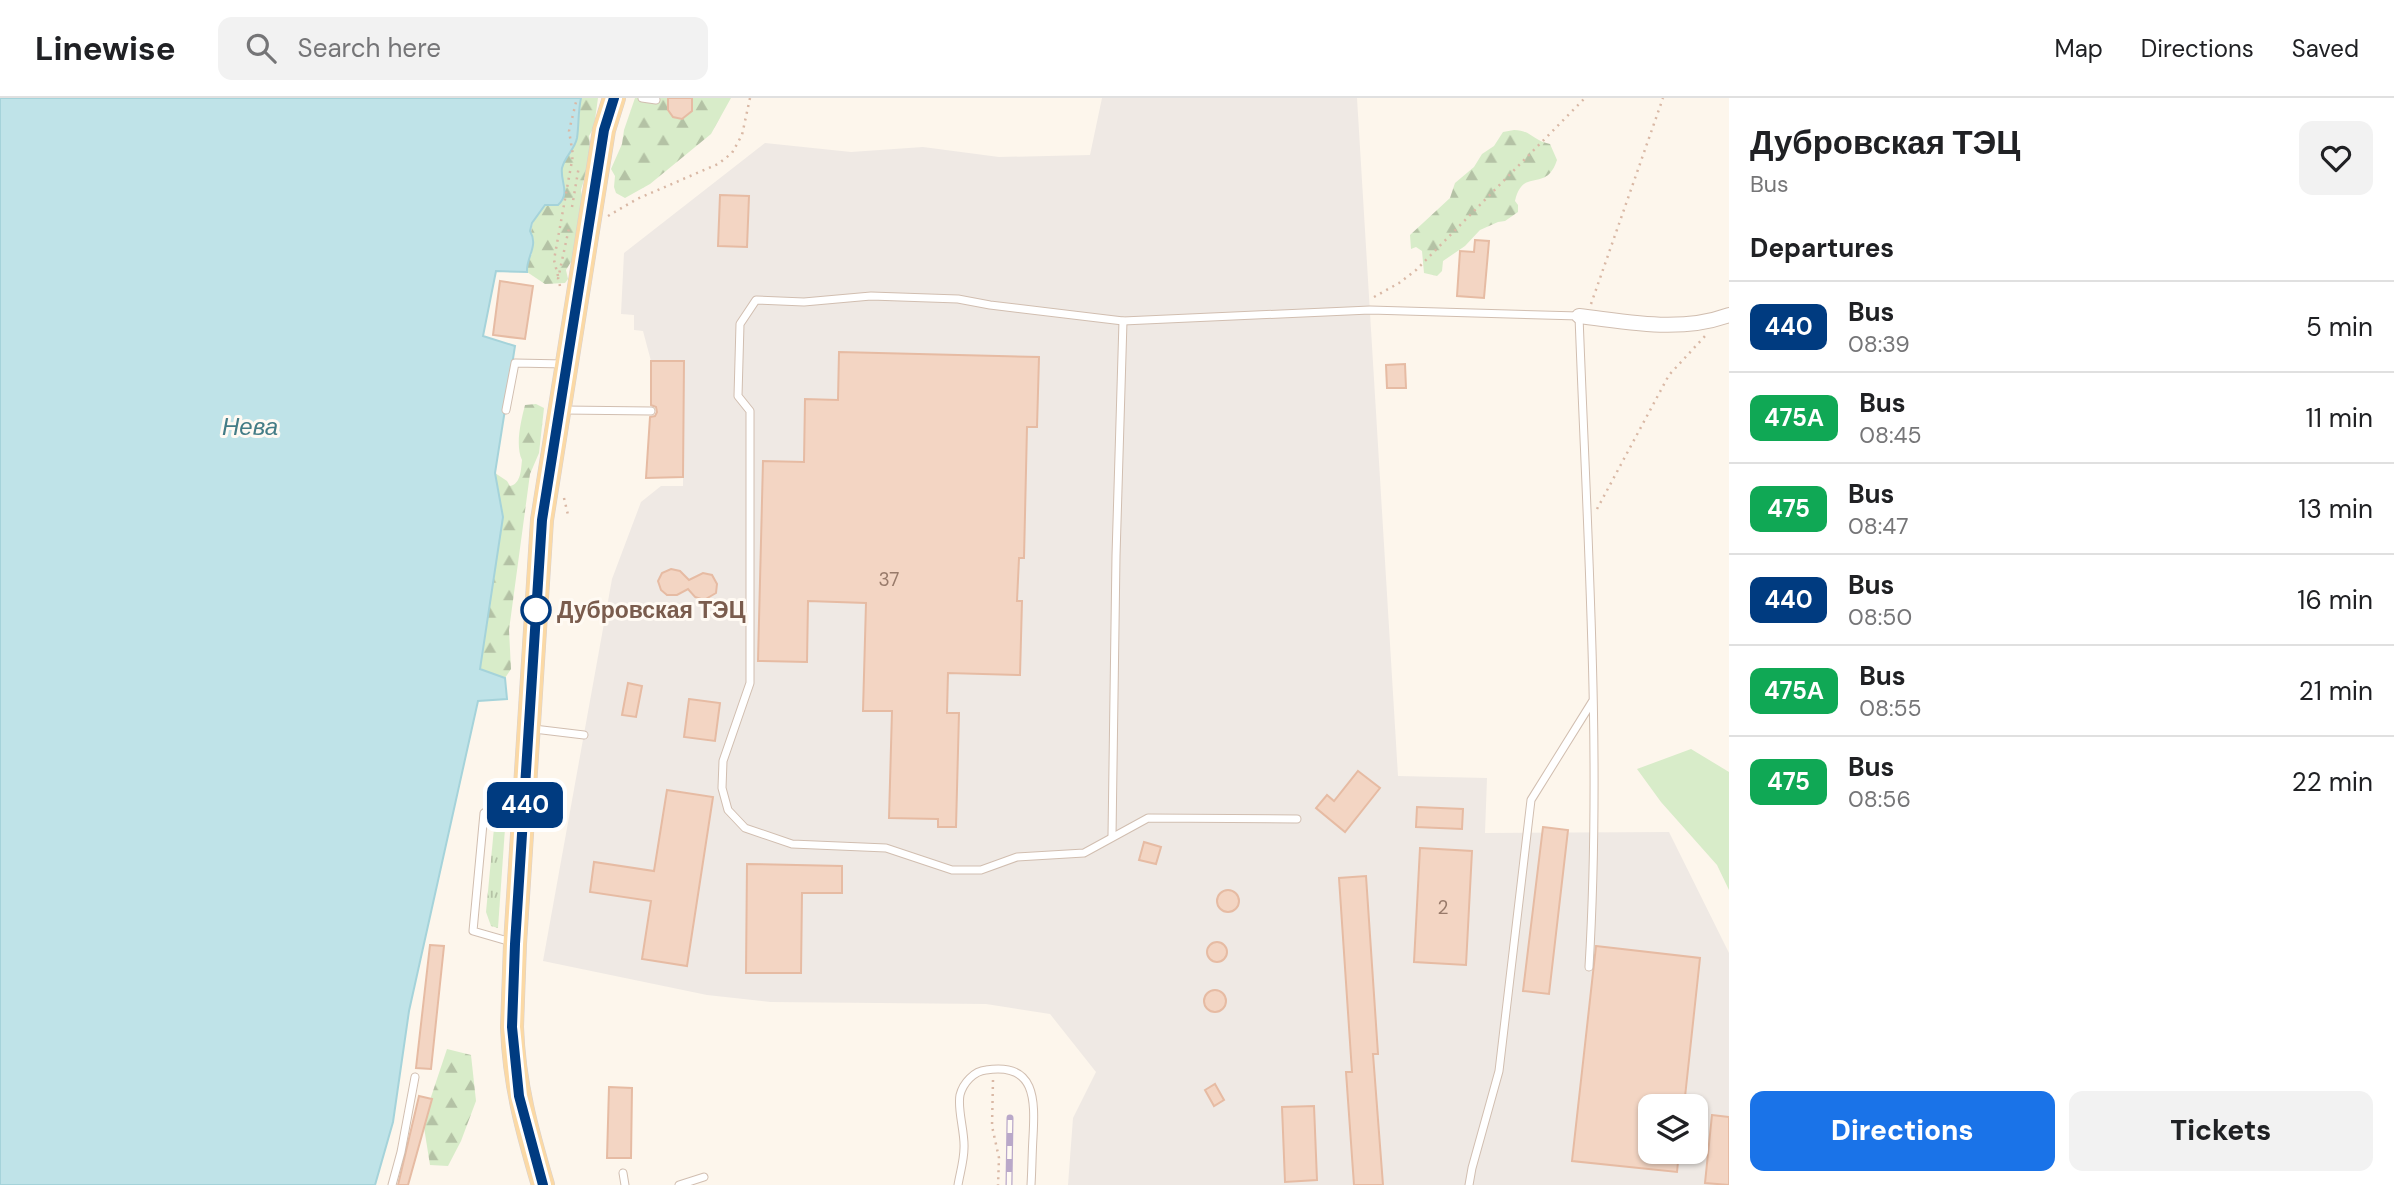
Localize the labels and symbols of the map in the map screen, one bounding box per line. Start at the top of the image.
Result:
water label: Нева [222,411,278,442]
house number: 37 [878,567,900,592]
marker: Дубровская ТЭЦ [521,595,551,625]
place label: Дубровская ТЭЦ [557,595,746,625]
line badge: 440 [485,782,565,828]
house number: 2 [1438,895,1449,920]

